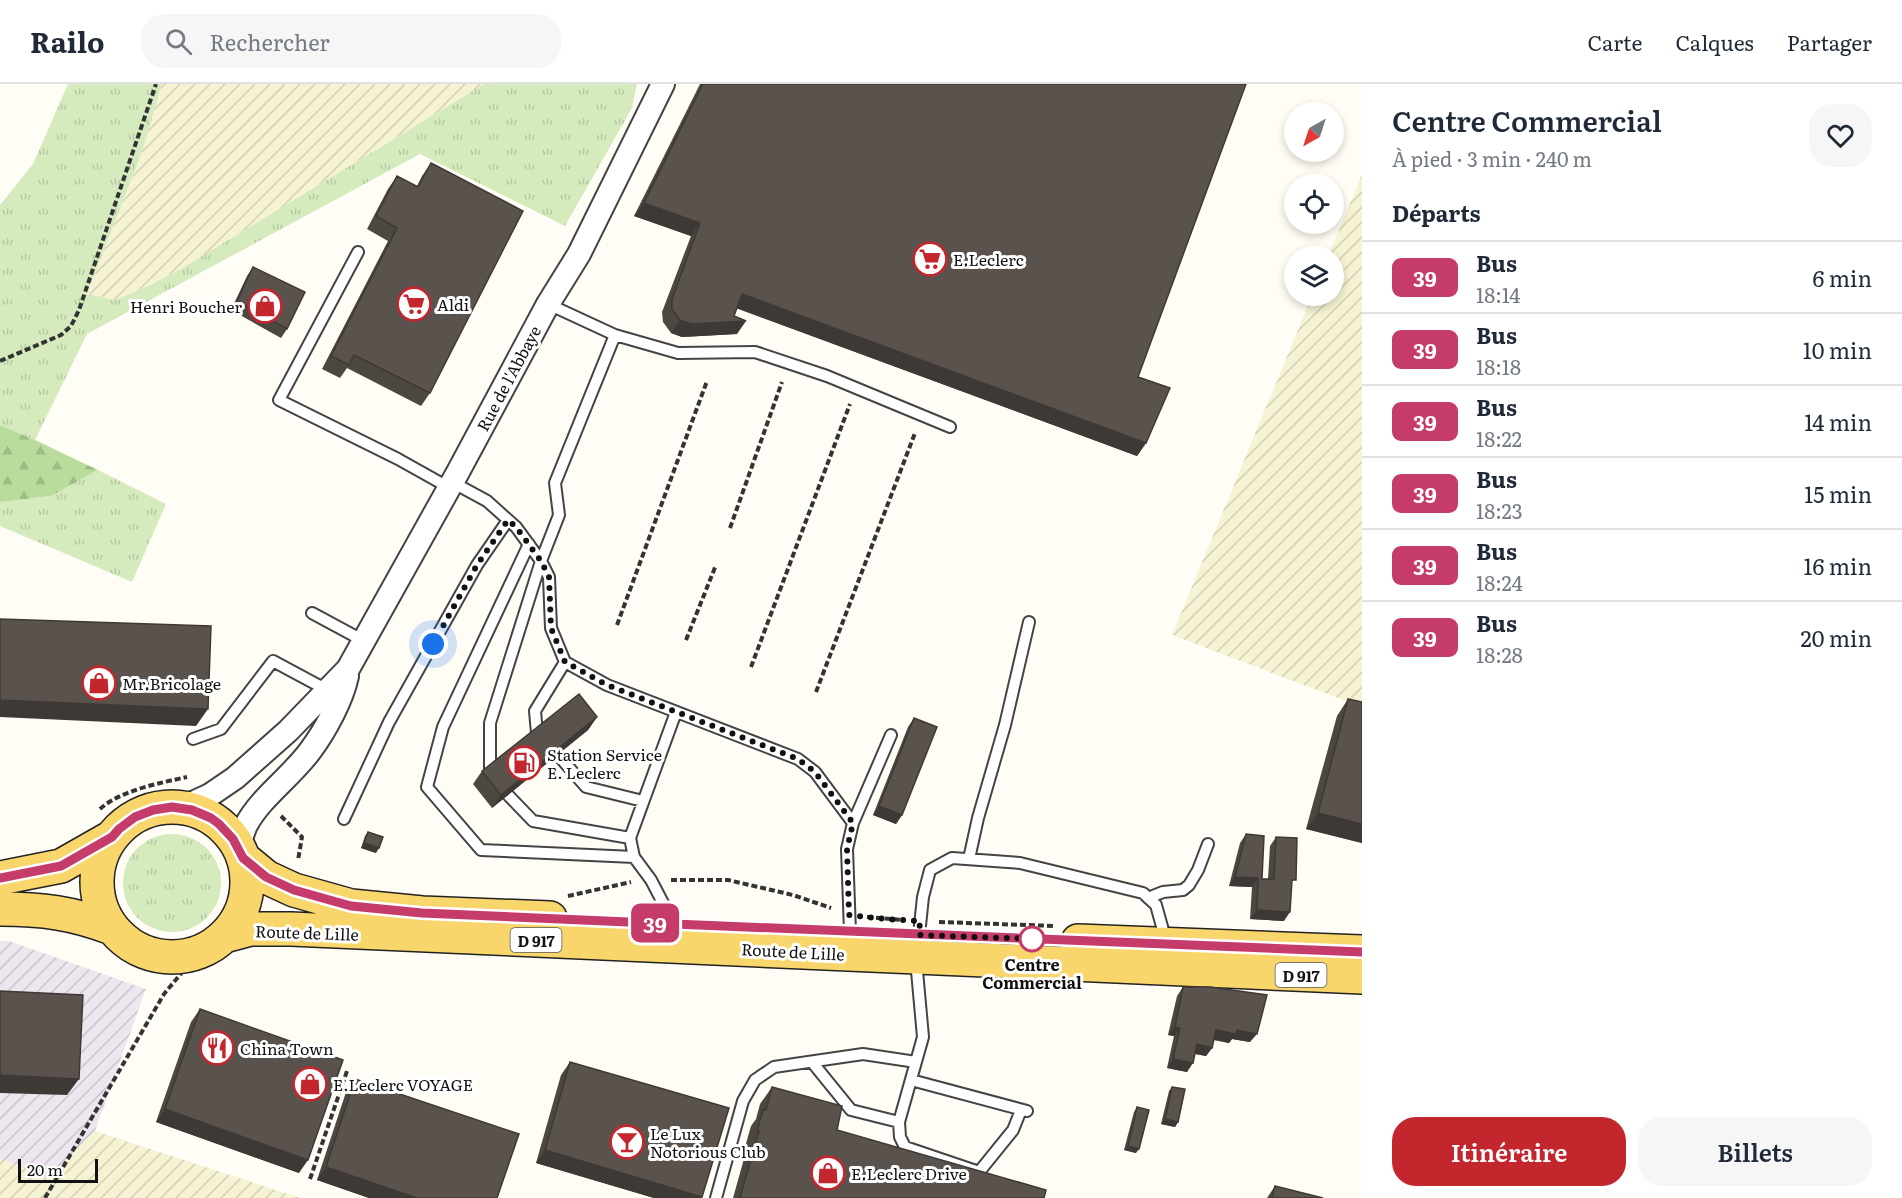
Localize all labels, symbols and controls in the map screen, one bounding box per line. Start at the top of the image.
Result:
search box [141,14,561,68]
text: Railo [30,20,105,62]
icon: search [162,25,195,58]
text: Rechercher [210,25,330,58]
text: Carte [1588,26,1642,57]
text: Calques [1675,26,1754,57]
text: Partager [1787,26,1872,57]
text: Centre Commercial [1392,99,1662,141]
north arrow [1284,102,1344,162]
map controls [1284,102,1344,306]
button: heart [1809,104,1872,167]
text: À pied · 3 min · 240 m [1392,143,1592,173]
button: locate [1284,174,1344,234]
text: Départs [1392,196,1481,229]
supermarket icon: E.Leclerc [912,241,948,277]
button: layers [1284,246,1344,306]
text: Bus [1476,246,1517,279]
place label: E.Leclerc [953,247,1024,271]
text: 6 min [1813,261,1872,294]
text: 39 [1413,262,1437,293]
text: 18:14 [1476,279,1520,309]
supermarket icon: Aldi [396,286,432,322]
shop icon: Henri Boucher [247,288,283,324]
place label: Aldi [437,292,469,316]
place label: Henri Boucher [130,294,242,318]
text: Bus [1476,318,1517,351]
street label: Rue de l'Abbaye [470,321,546,435]
text: 10 min [1803,333,1872,366]
text: 39 [1413,334,1437,365]
text: 18:18 [1476,351,1521,381]
text: Bus [1476,390,1517,423]
text: 14 min [1804,405,1872,438]
text: 39 [1413,406,1437,437]
text: 18:22 [1476,423,1522,453]
text: Bus [1476,462,1517,495]
text: 15 min [1804,477,1872,510]
text: 39 [1413,478,1437,509]
text: 18:23 [1476,495,1523,525]
text: Bus [1476,534,1517,567]
text: 16 min [1804,549,1872,582]
text: 39 [1413,550,1437,581]
text: 18:24 [1476,567,1523,597]
text: Bus [1476,606,1517,639]
text: 20 min [1800,621,1872,654]
text: 39 [1413,622,1437,653]
your location [418,629,448,659]
text: 18:28 [1476,639,1523,669]
shop icon: Mr.Bricolage [81,665,117,701]
place label: Mr.Bricolage [122,671,221,695]
place label: Station Service E. Leclerc [547,742,662,784]
fuel station icon: Station Service E. Leclerc [506,745,542,781]
line badge: 39 [628,904,682,942]
text: 39 [643,908,667,939]
street label: Route de Lille [255,918,359,946]
marker: Centre Commercial [1019,926,1045,952]
road number: D 917 [510,928,562,952]
street label: Route de Lille [741,936,845,966]
place label: Centre Commercial [982,952,1082,994]
road number: D 917 [1276,963,1326,987]
restaurant icon: China Town [199,1030,235,1066]
place label: China Town [240,1036,334,1060]
shop icon: E.Leclerc VOYAGE [292,1066,328,1102]
place label: E.Leclerc VOYAGE [333,1072,473,1096]
button: Itinéraire [1392,1117,1626,1186]
button: Billets [1638,1117,1872,1186]
place label: Le Lux Notorious Club [650,1121,766,1163]
bar icon: Le Lux Notorious Club [609,1124,645,1160]
shop icon: E.Leclerc Drive [810,1155,846,1191]
scale bar [18,1156,98,1184]
text: 20 m [27,1157,63,1181]
place label: E.Leclerc Drive [851,1161,967,1185]

